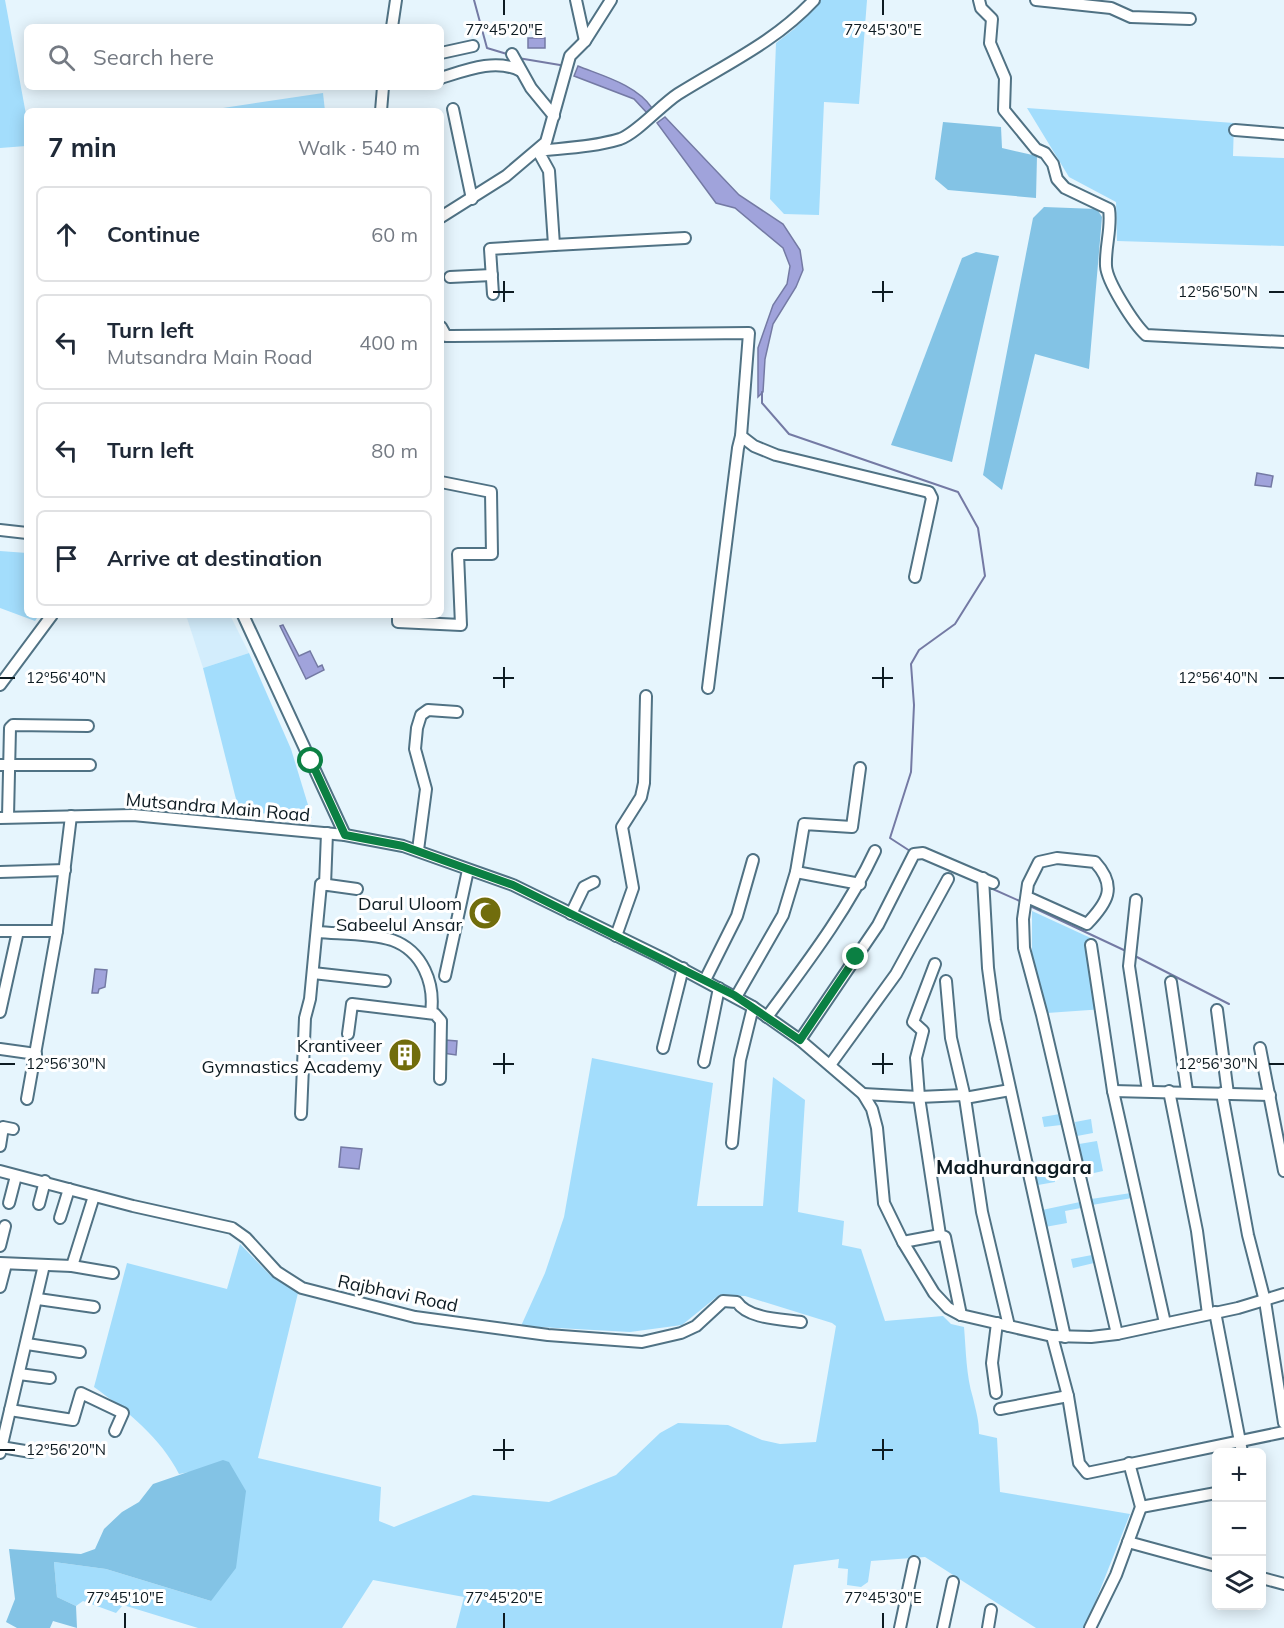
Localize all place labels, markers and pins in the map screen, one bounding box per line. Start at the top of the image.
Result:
place label: Darul Uloom Sabeelul Ansar [336,892,462,936]
mosque icon: Darul Uloom Sabeelul Ansar [467,895,503,931]
place label: Krantiveer Gymnastics Academy [202,1034,382,1078]
building icon: Krantiveer Gymnastics Academy [387,1037,423,1073]

